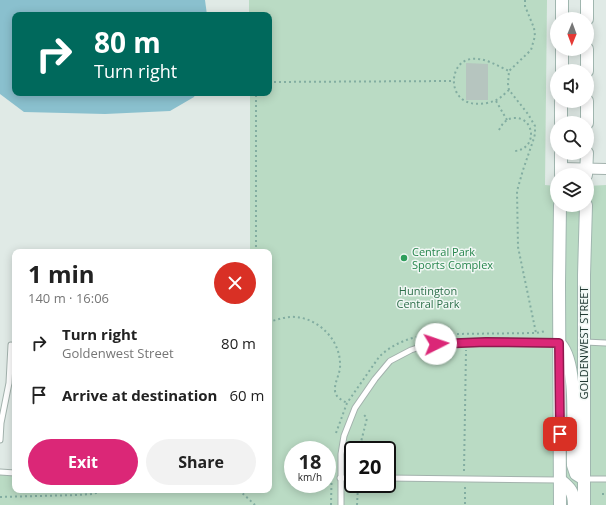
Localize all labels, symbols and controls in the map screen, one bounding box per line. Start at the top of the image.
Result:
north arrow [550,12,594,56]
map controls [550,12,594,212]
text: 80 m [94,23,161,61]
icon: right [28,28,80,80]
text: Turn right [94,59,177,83]
button: sound [550,64,594,108]
button: search [550,116,594,160]
button: layers [550,168,594,212]
place label: Central Park Sports Complex [412,244,493,272]
marker: Central Park Sports Complex [399,253,409,263]
text: 1 min [28,257,95,290]
button: close [214,262,256,304]
park label: Huntington Central Park [396,283,460,311]
street label: GOLDENWEST STREET [576,286,591,400]
text: 140 m · 16:06 [28,289,109,307]
position arrow [415,323,457,365]
text: Turn right [62,324,137,344]
icon: right [28,332,50,354]
text: 80 m [221,333,256,353]
text: Goldenwest Street [62,344,174,362]
icon: arrive [28,384,50,406]
text: Arrive at destination [62,385,217,405]
text: 60 m [229,385,264,405]
pin [543,417,577,451]
icon: arrive [549,423,571,445]
button: Exit [28,439,138,485]
button: Share [146,439,256,485]
speed limit sign: 20 [344,441,396,493]
text: 18 [299,448,321,475]
text: km/h [298,470,322,484]

